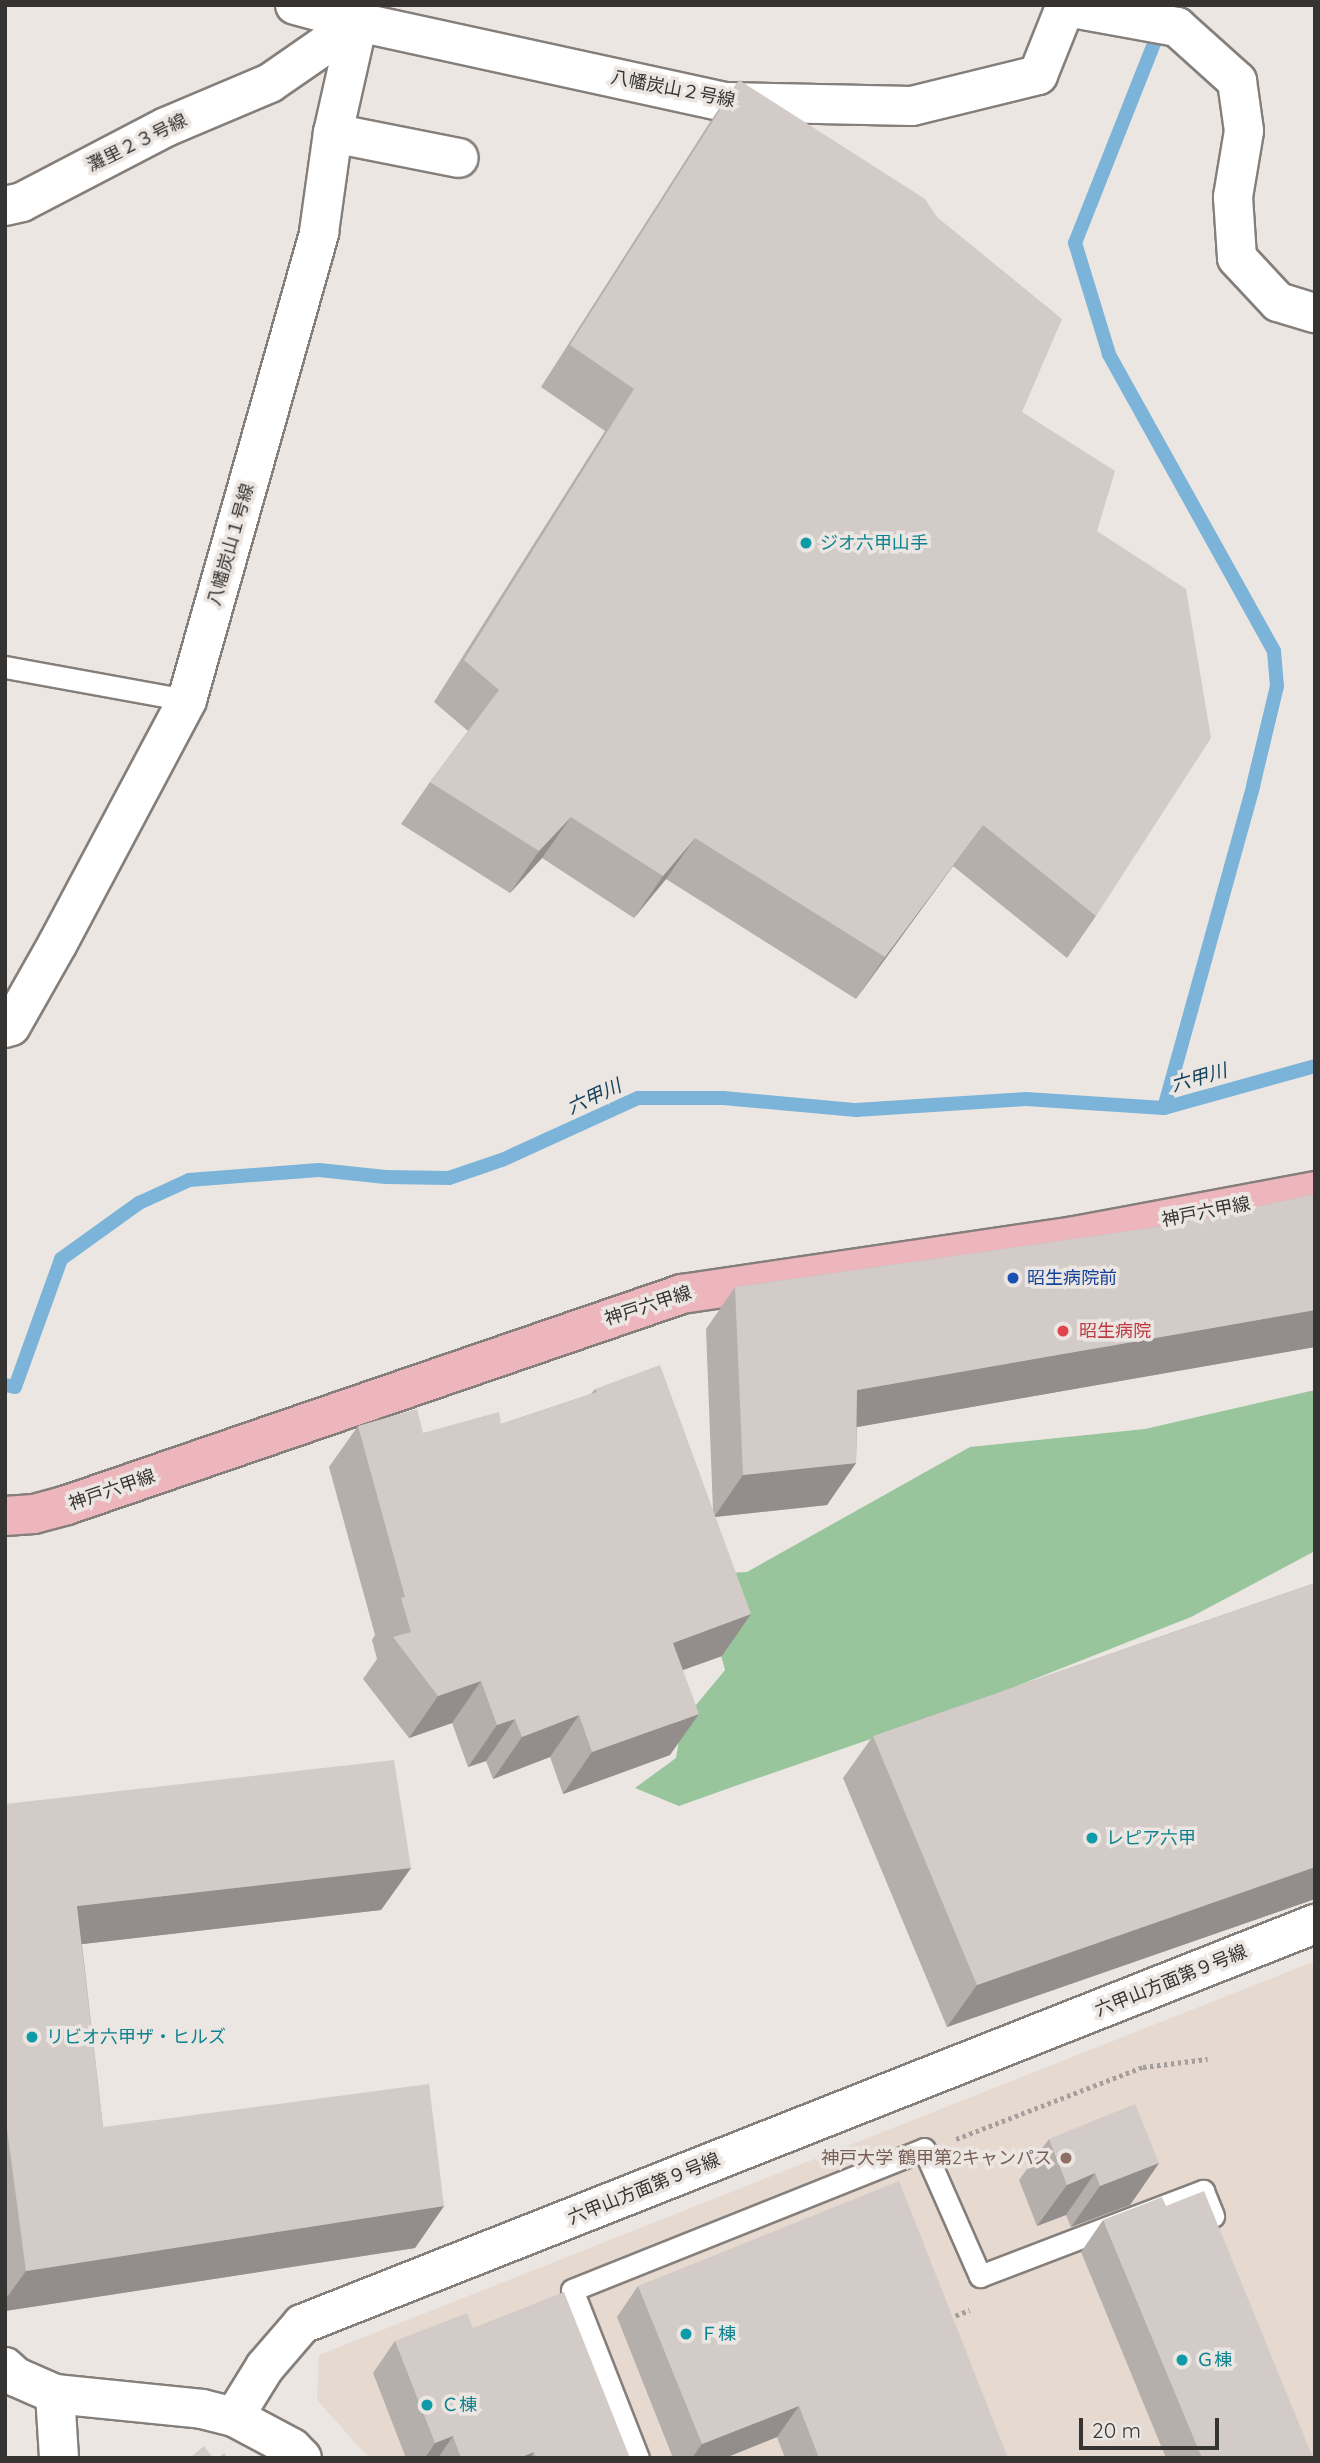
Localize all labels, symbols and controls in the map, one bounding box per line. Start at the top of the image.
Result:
street label: 八幡炭山２号線 [609,66,737,112]
street label: 灘里２３号線 [84,110,190,176]
street label: 八幡炭山１号線 [203,481,259,609]
place label: ジオ六甲山手 [820,532,928,554]
marker: ジオ六甲山手 [798,535,814,551]
water label: 六甲川 [1168,1059,1230,1097]
water label: 六甲川 [563,1075,625,1119]
street label: 神戸六甲線 [1160,1193,1252,1231]
place label: 昭生病院前 [1027,1267,1117,1289]
marker: 昭生病院前 [1005,1270,1021,1286]
street label: 神戸六甲線 [602,1282,694,1330]
place label: 昭生病院 [1079,1320,1151,1342]
marker: 昭生病院 [1053,1321,1073,1341]
street label: 神戸六甲線 [66,1465,158,1515]
place label: レピア六甲 [1106,1827,1196,1849]
marker: レピア六甲 [1084,1830,1100,1846]
street label: 六甲山方面第９号線 [1092,1941,1250,2021]
place label: リビオ六甲ザ・ヒルズ [46,2026,226,2048]
marker: リビオ六甲ザ・ヒルズ [24,2029,40,2045]
place label: 神戸大学 鶴甲第2キャンパス [821,2147,1052,2169]
street label: 六甲山方面第９号線 [565,2149,723,2229]
marker: 神戸大学 鶴甲第2キャンパス [1058,2150,1074,2166]
place label: Ｆ棟 [700,2323,736,2345]
marker: Ｆ棟 [678,2326,694,2342]
place label: Ｇ棟 [1196,2349,1232,2371]
marker: Ｇ棟 [1174,2352,1190,2368]
place label: Ｃ棟 [441,2394,477,2416]
marker: Ｃ棟 [419,2397,435,2413]
scale bar [1082,2404,1222,2448]
text: 20 m [1092,2417,1141,2443]

